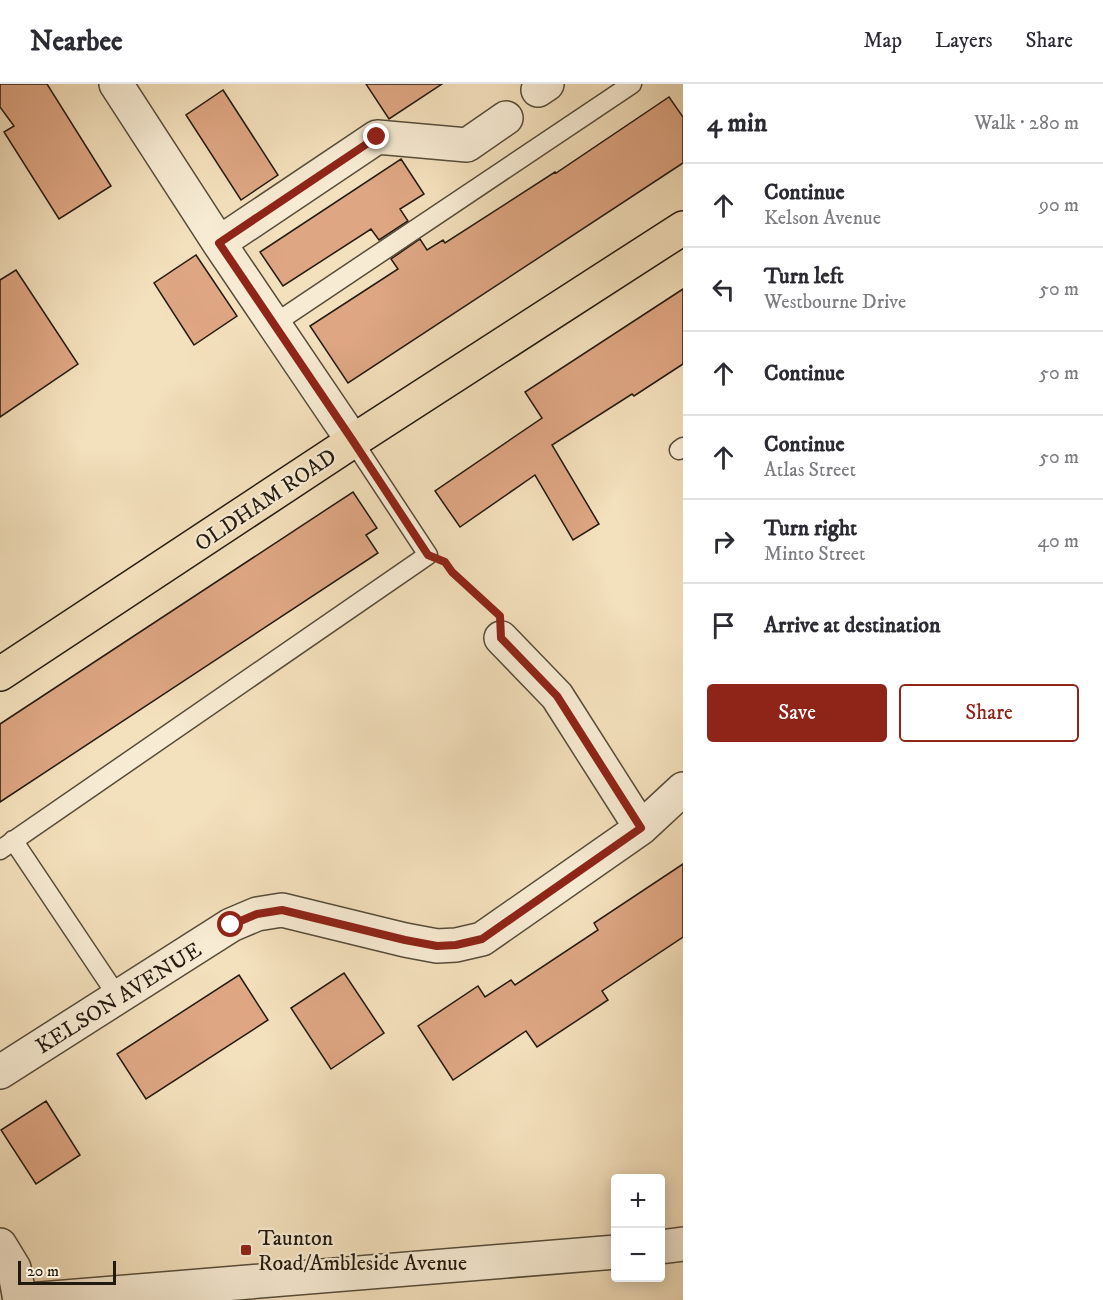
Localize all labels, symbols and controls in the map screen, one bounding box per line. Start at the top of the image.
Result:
text: Nearbee [30,24,123,59]
text: Map [863,28,902,54]
text: Layers [935,28,993,54]
text: Share [1026,28,1073,54]
text: 4 min [707,107,767,140]
text: Walk · 280 m [974,111,1079,136]
route end [363,123,389,149]
text: Continue [764,179,845,206]
icon: ahead [707,189,740,222]
text: 90 m [1039,193,1079,218]
text: Kelson Avenue [764,206,881,231]
text: Turn left [764,263,844,290]
icon: left [707,273,740,306]
text: 50 m [1039,277,1079,302]
text: Westbourne Drive [764,290,906,315]
icon: ahead [707,357,740,390]
text: Continue [764,360,845,387]
text: 50 m [1039,361,1079,386]
text: Continue [764,431,845,458]
icon: ahead [707,441,740,474]
street label: OLDHAM ROAD [190,443,342,558]
text: 50 m [1039,445,1079,470]
text: Atlas Street [764,458,856,483]
text: Turn right [764,515,857,542]
icon: right [707,525,740,558]
text: 40 m [1037,529,1079,554]
text: Minto Street [764,542,866,567]
icon: arrive [707,609,740,642]
text: Arrive at destination [764,612,941,639]
button: Save [707,684,887,742]
button: Share [899,684,1079,742]
route start [217,911,243,937]
street label: KELSON AVENUE [31,936,207,1060]
map controls [611,1174,665,1282]
button: + [611,1174,665,1228]
place label: Taunton Road/Ambleside Avenue [258,1225,467,1277]
button: − [611,1228,665,1282]
marker: Taunton Road/Ambleside Avenue [239,1243,253,1257]
scale bar [18,1258,116,1286]
text: 20 m [27,1261,59,1281]

